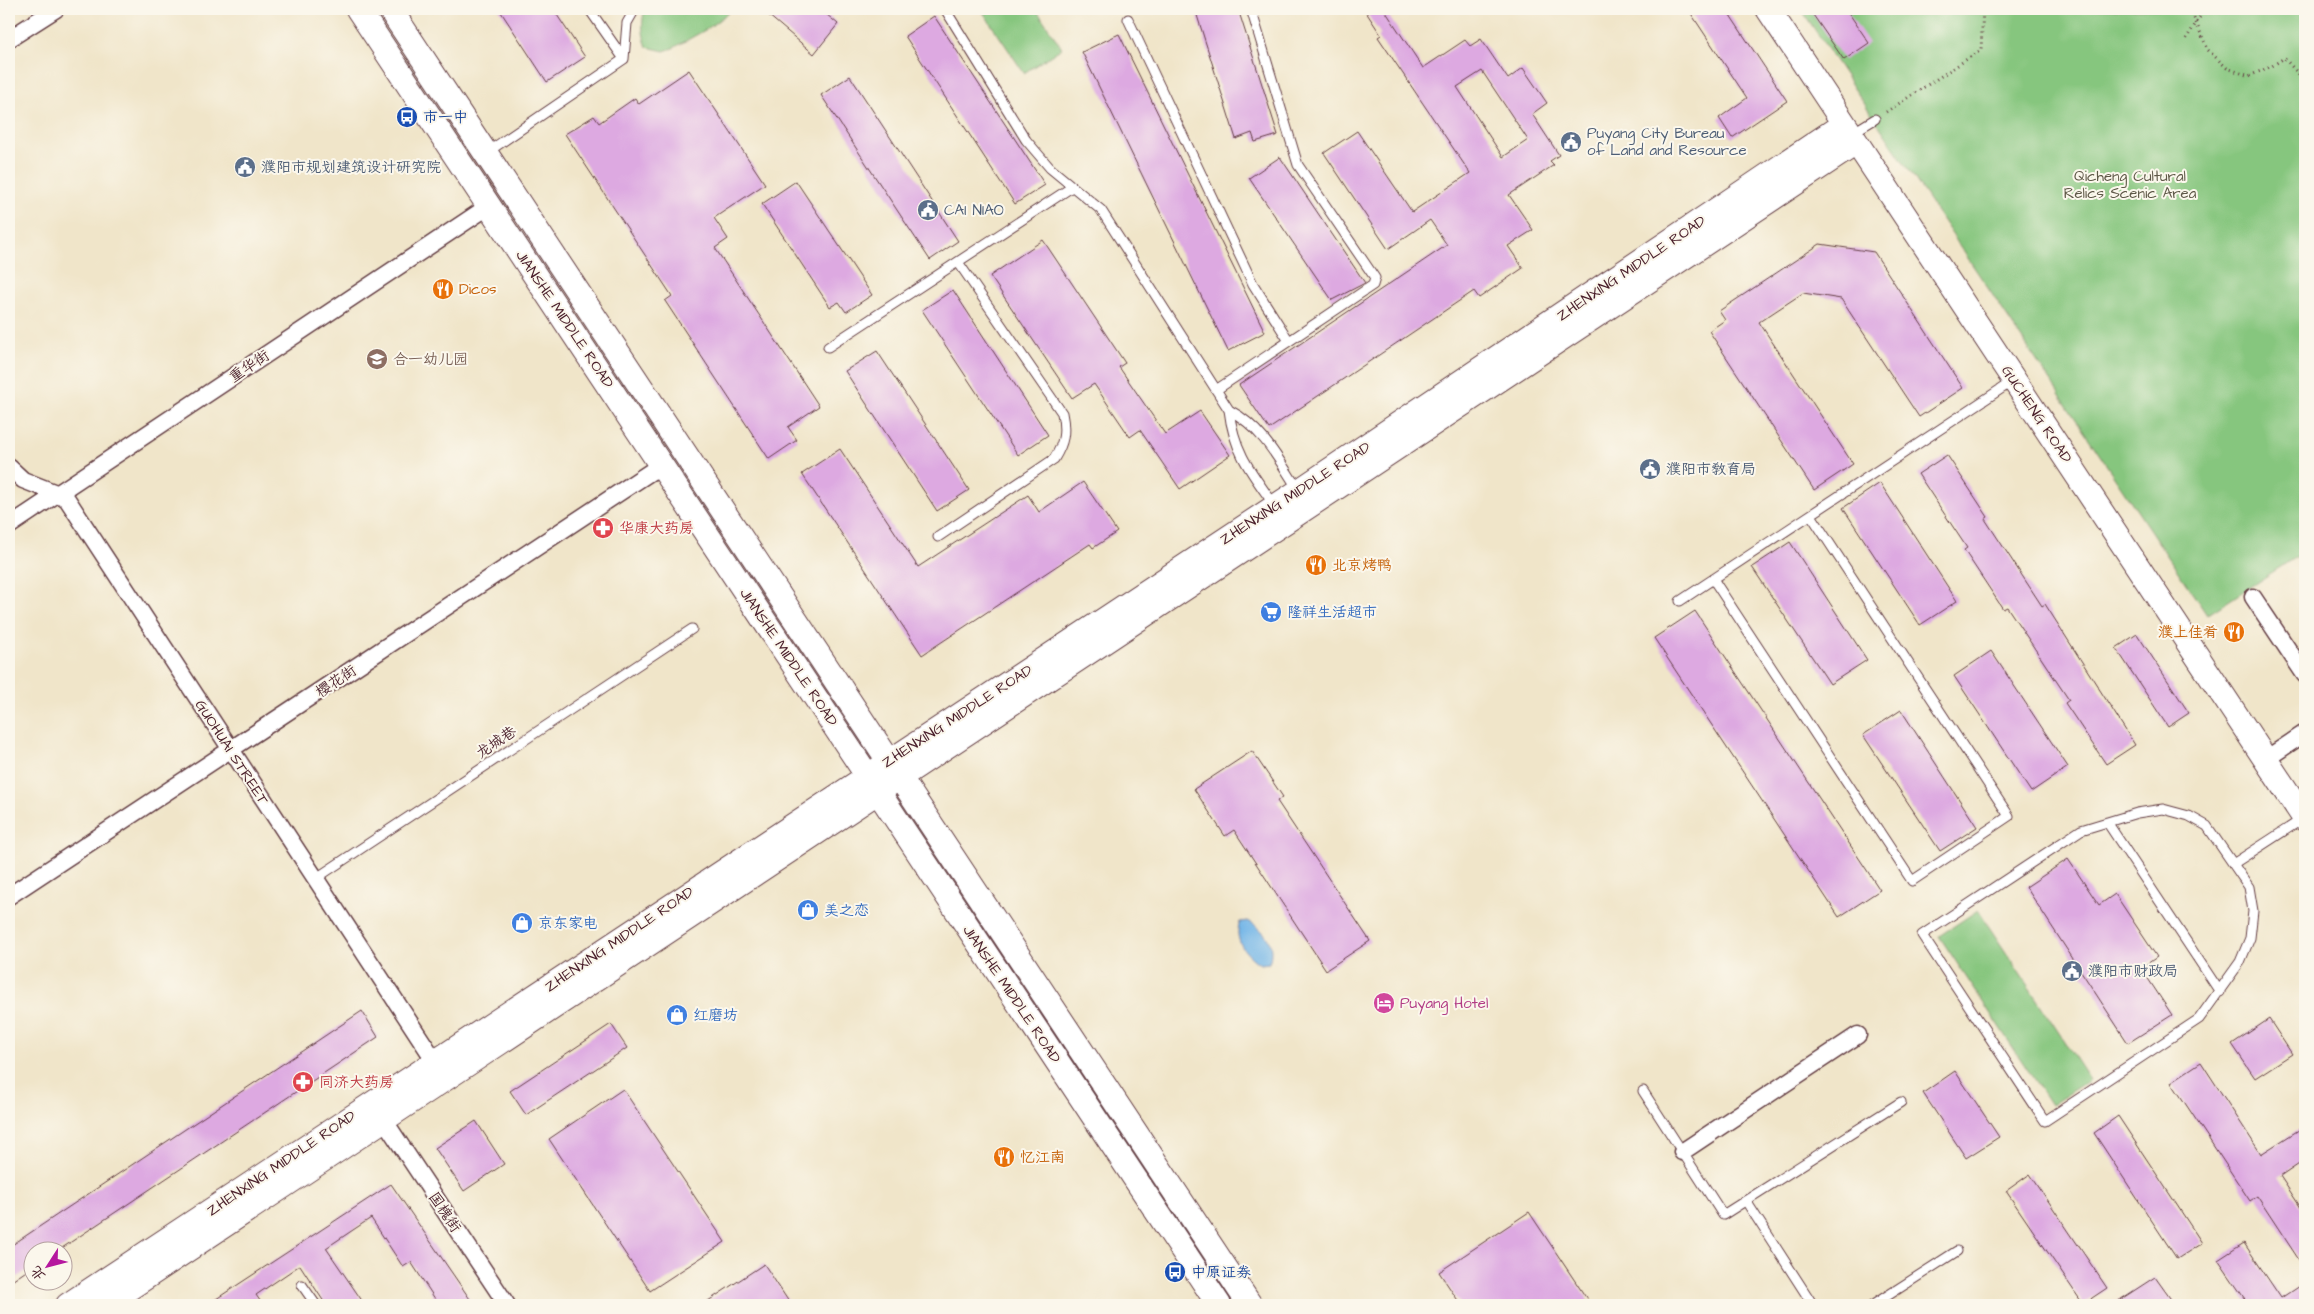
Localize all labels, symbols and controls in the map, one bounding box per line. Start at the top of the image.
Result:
bus stop icon: 市一中 [395,105,419,129]
place label: 市一中 [423,107,468,128]
place label: Puyang City Bureau of Land and Resource [1587,123,1747,161]
public building icon: Puyang City Bureau of Land and Resource [1559,130,1583,154]
public building icon: 濮阳市规划建筑设计研究院 [233,155,257,179]
place label: 濮阳市规划建筑设计研究院 [261,157,441,178]
park label: Qicheng Cultural Relics Scenic Area [2064,166,2197,204]
public building icon: CAI NIAO [916,198,940,222]
place label: CAI NIAO [944,200,1004,221]
street label: ZHENXING MIDDLE ROAD [1553,210,1710,326]
street label: JIANSHE MIDDLE ROAD [510,246,619,393]
restaurant icon: Dicos [431,277,455,301]
place label: Dicos [459,279,497,300]
street label: 重华街 [225,345,274,388]
school or university icon: 合一幼儿园 [365,347,389,371]
place label: 合一幼儿园 [393,349,468,370]
street label: GUCHENG ROAD [1996,361,2077,467]
street label: ZHENXING MIDDLE ROAD [1216,437,1375,550]
public building icon: 濮阳市教育局 [1638,457,1662,481]
place label: 濮阳市教育局 [1666,459,1756,480]
pharmacy icon: 华康大药房 [591,516,615,540]
place label: 华康大药房 [619,518,694,539]
restaurant icon: 北京烤鸭 [1304,553,1328,577]
place label: 北京烤鸭 [1332,555,1392,576]
street label: JIANSHE MIDDLE ROAD [734,584,843,731]
supermarket icon: 隆祥生活超市 [1259,600,1283,624]
place label: 隆祥生活超市 [1287,602,1377,623]
restaurant icon: 濮上佳肴 [2222,620,2246,644]
place label: 濮上佳肴 [2158,622,2218,643]
street label: 樱花街 [312,660,361,703]
street label: ZHENXING MIDDLE ROAD [878,660,1037,773]
street label: GUOHUAI STREET [190,696,274,809]
street label: 龙城巷 [472,721,521,764]
street label: ZHENXING MIDDLE ROAD [541,881,698,997]
shop icon: 美之恋 [796,898,820,922]
place label: 美之恋 [824,900,869,921]
shop icon: 京东家电 [510,911,534,935]
place label: 京东家电 [538,913,598,934]
street label: JIANSHE MIDDLE ROAD [957,921,1066,1068]
public building icon: 濮阳市财政局 [2060,959,2084,983]
place label: 濮阳市财政局 [2088,961,2178,982]
hotel icon: Puyang Hotel [1372,991,1396,1015]
place label: Puyang Hotel [1400,993,1488,1015]
shop icon: 红磨坊 [665,1003,689,1027]
place label: 红磨坊 [693,1005,738,1026]
pharmacy icon: 同济大药房 [291,1070,315,1094]
place label: 同济大药房 [319,1072,394,1093]
street label: ZHENXING MIDDLE ROAD [203,1105,360,1221]
restaurant icon: 忆江南 [992,1145,1016,1169]
place label: 忆江南 [1020,1147,1065,1168]
street label: 国槐街 [423,1188,466,1237]
north arrow [22,1242,72,1292]
bus stop icon: 中原证券 [1163,1260,1187,1284]
text: 北 [26,1262,50,1285]
place label: 中原证券 [1191,1262,1251,1283]

